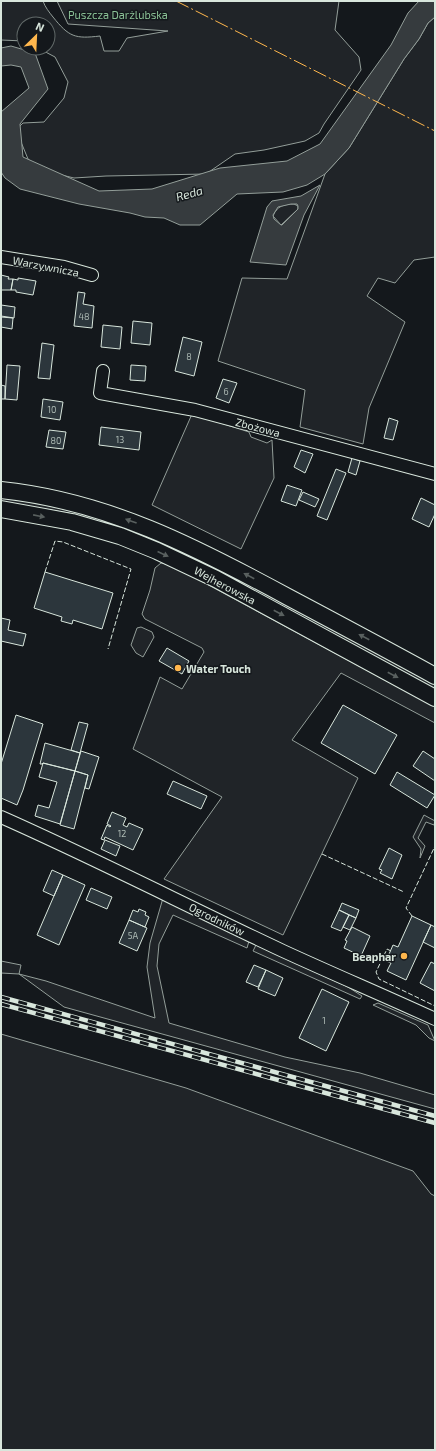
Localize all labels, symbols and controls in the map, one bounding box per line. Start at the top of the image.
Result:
park label: Puszcza Darżlubska [68,8,168,21]
north arrow [16,16,56,56]
text: N [34,19,47,34]
water label: Reda [174,182,204,204]
street label: Warzywnicza [12,253,80,279]
house number: 48 [79,311,90,322]
house number: 8 [186,351,192,362]
house number: 6 [223,386,229,397]
house number: 10 [47,404,57,415]
street label: Zbożowa [234,415,282,439]
house number: 13 [116,434,124,445]
house number: 80 [51,435,61,446]
one-way arrow [33,513,46,519]
one-way arrow [125,518,137,524]
one-way arrow [158,551,169,557]
street label: Wejherowska [191,563,258,608]
one-way arrow [243,572,255,579]
one-way arrow [273,610,285,617]
one-way arrow [358,634,370,641]
place label: Water Touch [186,662,251,675]
marker: Water Touch [173,663,183,673]
one-way arrow [387,672,399,679]
house number: 12 [118,828,126,839]
street label: Ogrodników [187,900,247,938]
house number: 5A [128,930,139,941]
place label: Beaphar [352,950,396,963]
marker: Beaphar [399,951,409,961]
house number: 1 [322,1015,326,1026]

